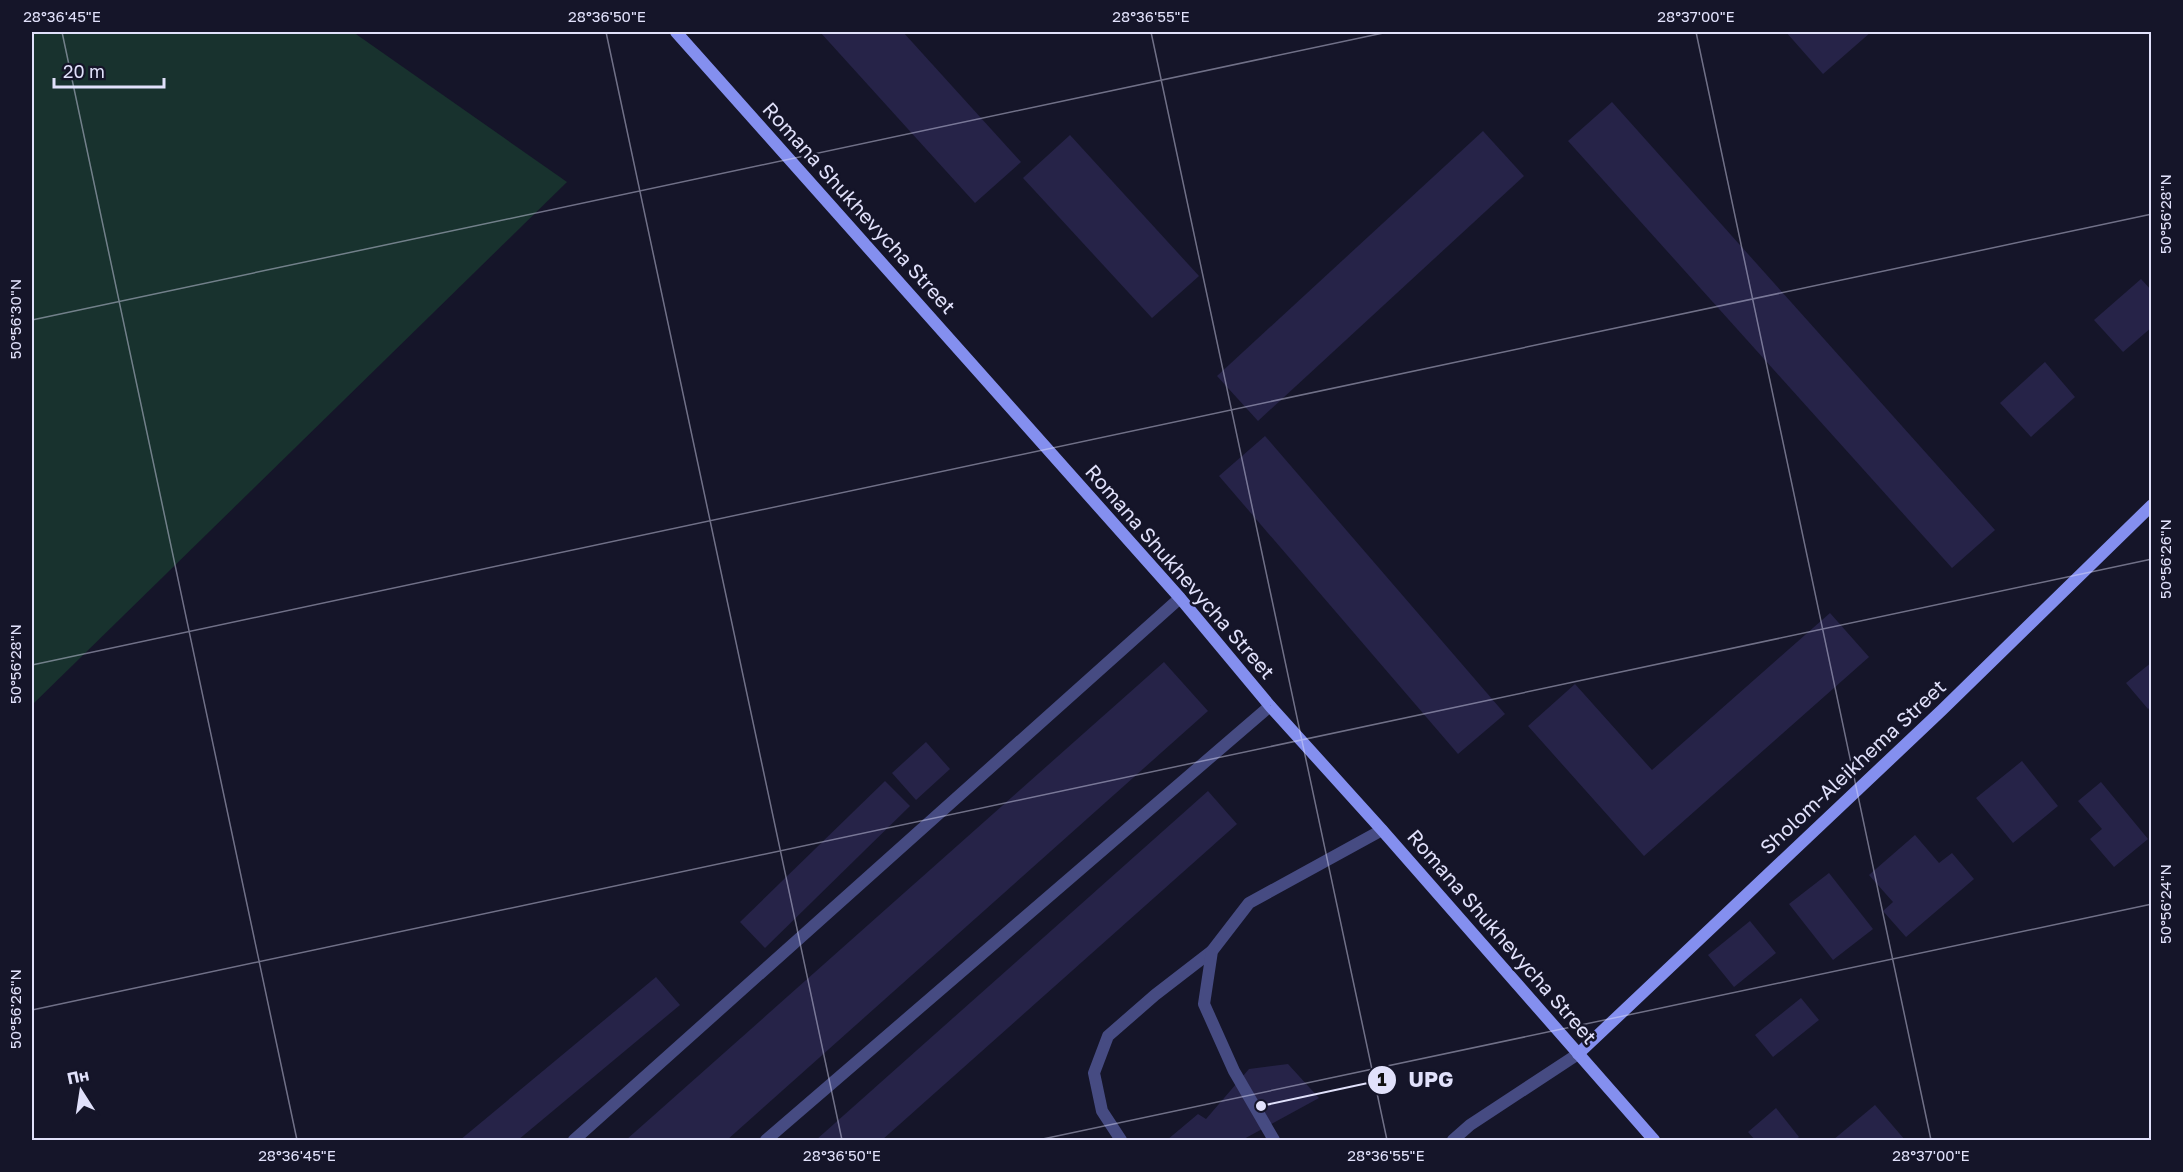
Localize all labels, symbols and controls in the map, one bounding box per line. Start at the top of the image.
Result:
text: 28°36'45"E [23,7,101,25]
text: 28°36'50"E [568,7,646,25]
text: 28°36'55"E [1112,7,1190,25]
text: 28°37'00"E [1657,7,1735,25]
scale bar [54,51,164,89]
text: 20 m [63,60,105,82]
street label: Romana Shukhevycha Street [758,97,961,318]
text: 50°56'28"N [2156,174,2174,254]
text: 50°56'30"N [6,279,24,359]
street label: Romana Shukhevycha Street [1081,459,1280,683]
text: 50°56'26"N [2156,519,2174,599]
text: 50°56'28"N [6,624,24,704]
street label: Sholom-Aleikhema Street [1754,674,1950,859]
street label: Romana Shukhevycha Street [1403,824,1602,1048]
text: 50°56'24"N [2156,864,2174,944]
text: 50°56'26"N [6,969,24,1049]
callout: UPG [1367,1060,1465,1099]
north arrow [51,1061,111,1121]
text: Пн [65,1064,91,1088]
text: UPG [1409,1066,1453,1092]
text: 1 [1377,1068,1387,1090]
text: 28°36'45"E [258,1146,336,1164]
text: 28°36'50"E [803,1146,881,1164]
text: 28°36'55"E [1347,1146,1425,1164]
text: 28°37'00"E [1892,1146,1970,1164]

